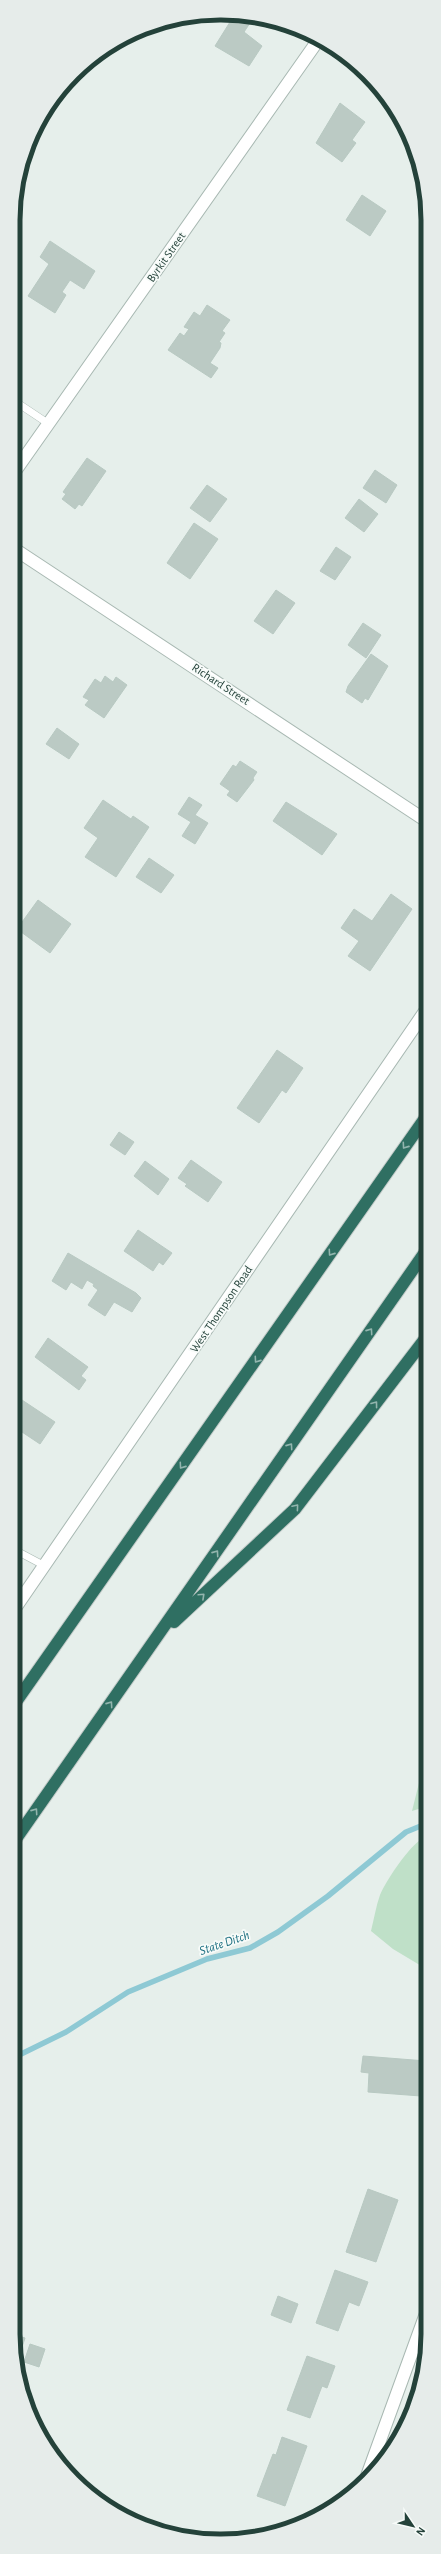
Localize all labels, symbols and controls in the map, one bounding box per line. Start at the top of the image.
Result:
street label: Byrkit Street [144,230,188,285]
street label: Richard Street [190,661,252,707]
one-way arrow [403,1142,410,1149]
one-way arrow [328,1249,336,1256]
street label: West Thompson Road [188,1263,254,1355]
one-way arrow [365,1328,372,1335]
one-way arrow [254,1356,262,1363]
one-way arrow [370,1401,377,1408]
one-way arrow [285,1443,293,1450]
one-way arrow [180,1462,187,1469]
one-way arrow [292,1504,299,1511]
one-way arrow [211,1550,219,1557]
one-way arrow [197,1593,205,1601]
one-way arrow [105,1702,112,1709]
one-way arrow [30,1808,38,1815]
water label: State Ditch [198,1929,251,1958]
north arrow [393,2506,433,2546]
text: N [414,2525,427,2538]

